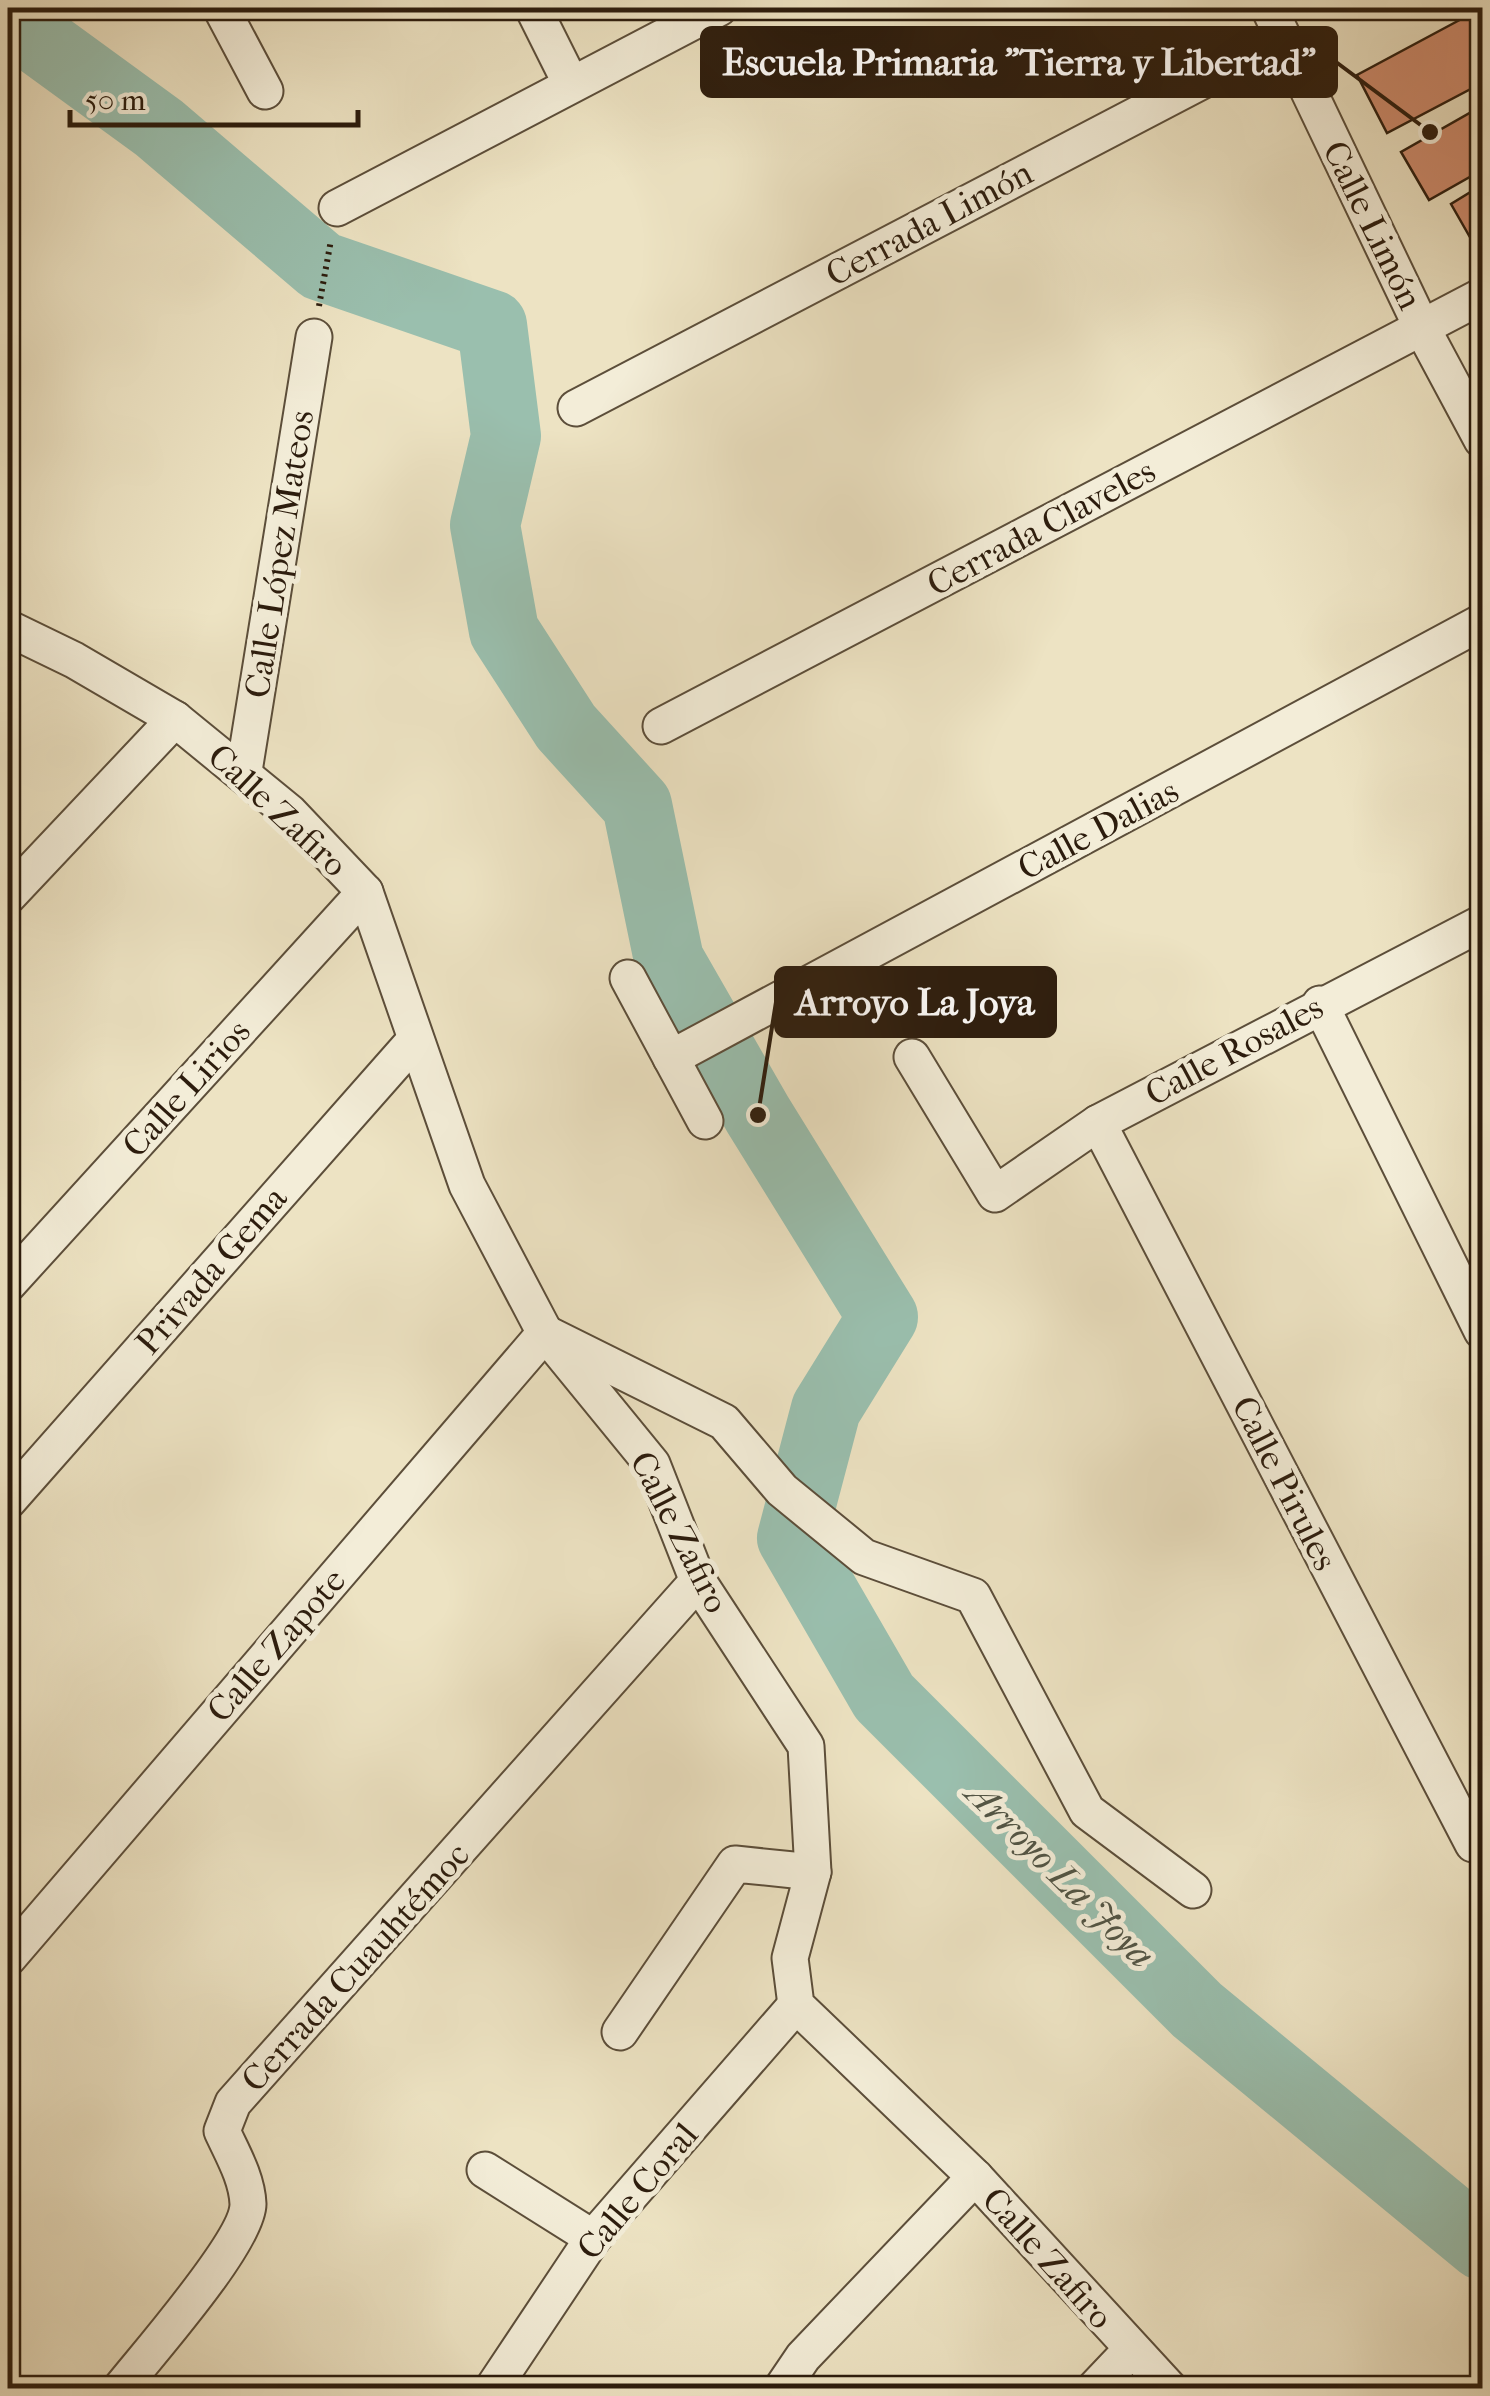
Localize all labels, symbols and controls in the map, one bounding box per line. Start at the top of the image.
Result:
callout: Escuela Primaria "Tierra y Libertad" [702,28,1336,96]
text: Escuela Primaria "Tierra y Libertad" [722,40,1316,85]
scale bar [70,65,358,127]
text: 50 m [85,83,146,118]
street label: Calle Limón [1314,135,1431,316]
street label: Cerrada Limón [819,152,1039,295]
street label: Calle López Mateos [237,407,322,701]
street label: Cerrada Claveles [920,450,1162,605]
street label: Calle Zafiro [200,736,356,885]
street label: Calle Dalias [1011,770,1185,889]
callout: Arroyo La Joya [776,968,1055,1036]
text: Arroyo La Joya [793,980,1036,1025]
street label: Calle Rosales [1138,987,1330,1114]
street label: Calle Lirios [114,1011,259,1165]
street label: Privada Gema [127,1177,296,1363]
street label: Calle Pirules [1223,1389,1346,1577]
street label: Calle Zafiro [621,1445,738,1620]
street label: Calle Zapote [199,1560,354,1730]
water label: Arroyo La Joya [955,1769,1164,1977]
street label: Cerrada Cuauhtémoc [233,1835,478,2100]
street label: Calle Coral [568,2115,706,2268]
street label: Calle Zafiro [974,2179,1122,2337]

